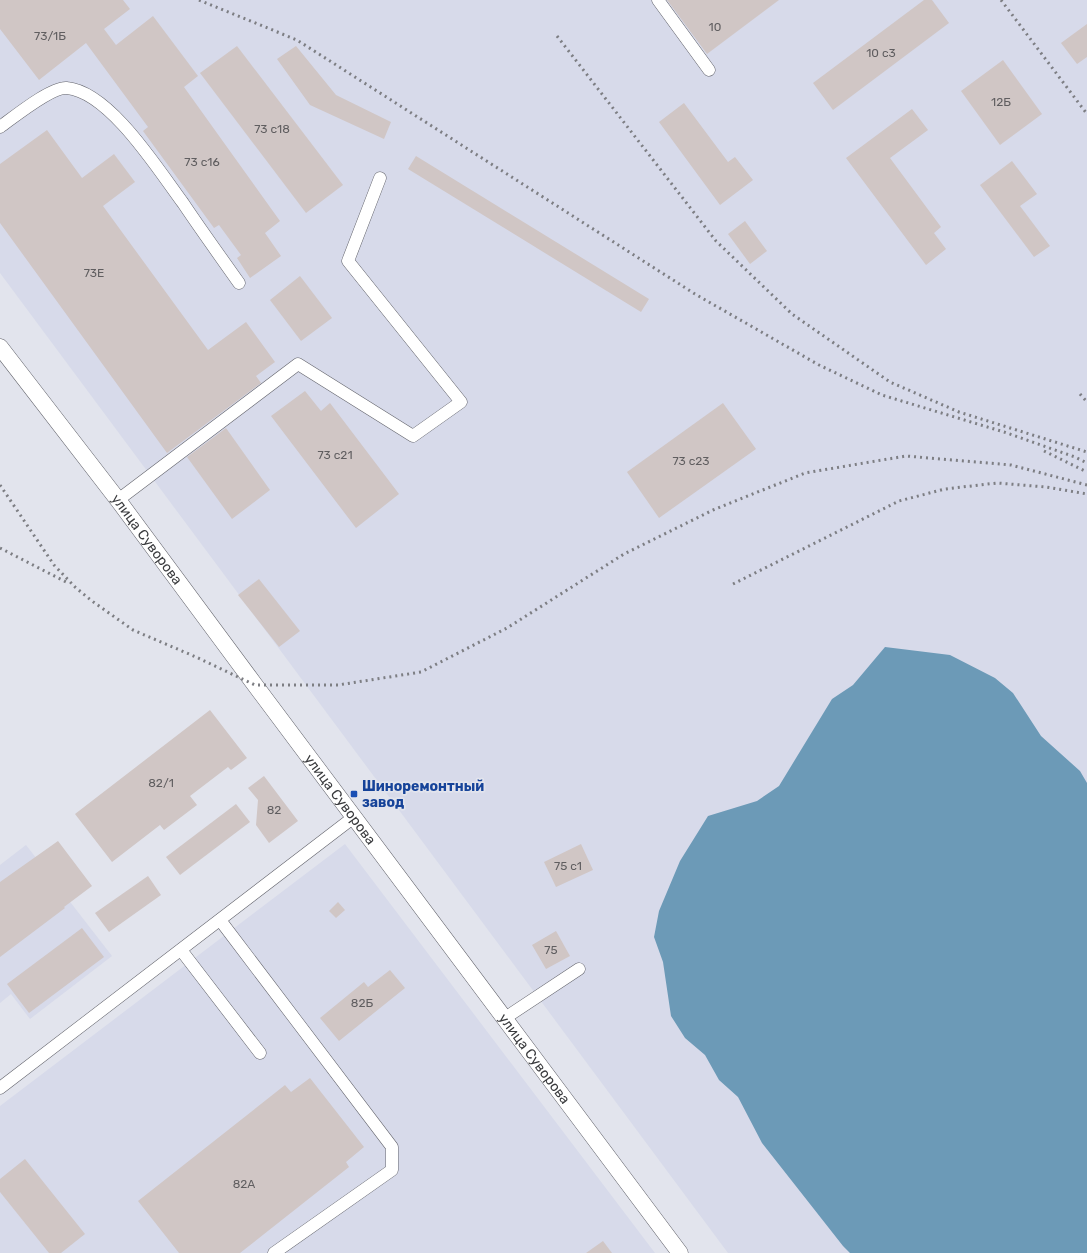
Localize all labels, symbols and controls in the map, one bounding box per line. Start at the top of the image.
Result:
house number: 10 [709,20,721,34]
house number: 73/1Б [34,29,66,43]
house number: 10 с3 [866,46,896,60]
house number: 12Б [991,95,1011,109]
house number: 73 с18 [254,122,290,136]
house number: 73 с16 [184,155,220,169]
house number: 73Е [84,266,104,280]
house number: 73 с21 [317,448,353,462]
house number: 73 с23 [672,454,710,468]
street label: улица Суворова [107,491,186,588]
street label: улица Суворова [301,751,379,848]
house number: 82/1 [148,776,174,790]
place label: Шиноремонтный завод [362,778,484,811]
marker: Шиноремонтный завод [349,789,359,799]
house number: 82 [267,803,281,817]
house number: 75 с1 [554,859,582,873]
house number: 75 [544,943,558,957]
house number: 82Б [351,996,373,1010]
street label: улица Суворова [495,1010,573,1107]
house number: 82А [233,1177,255,1191]

